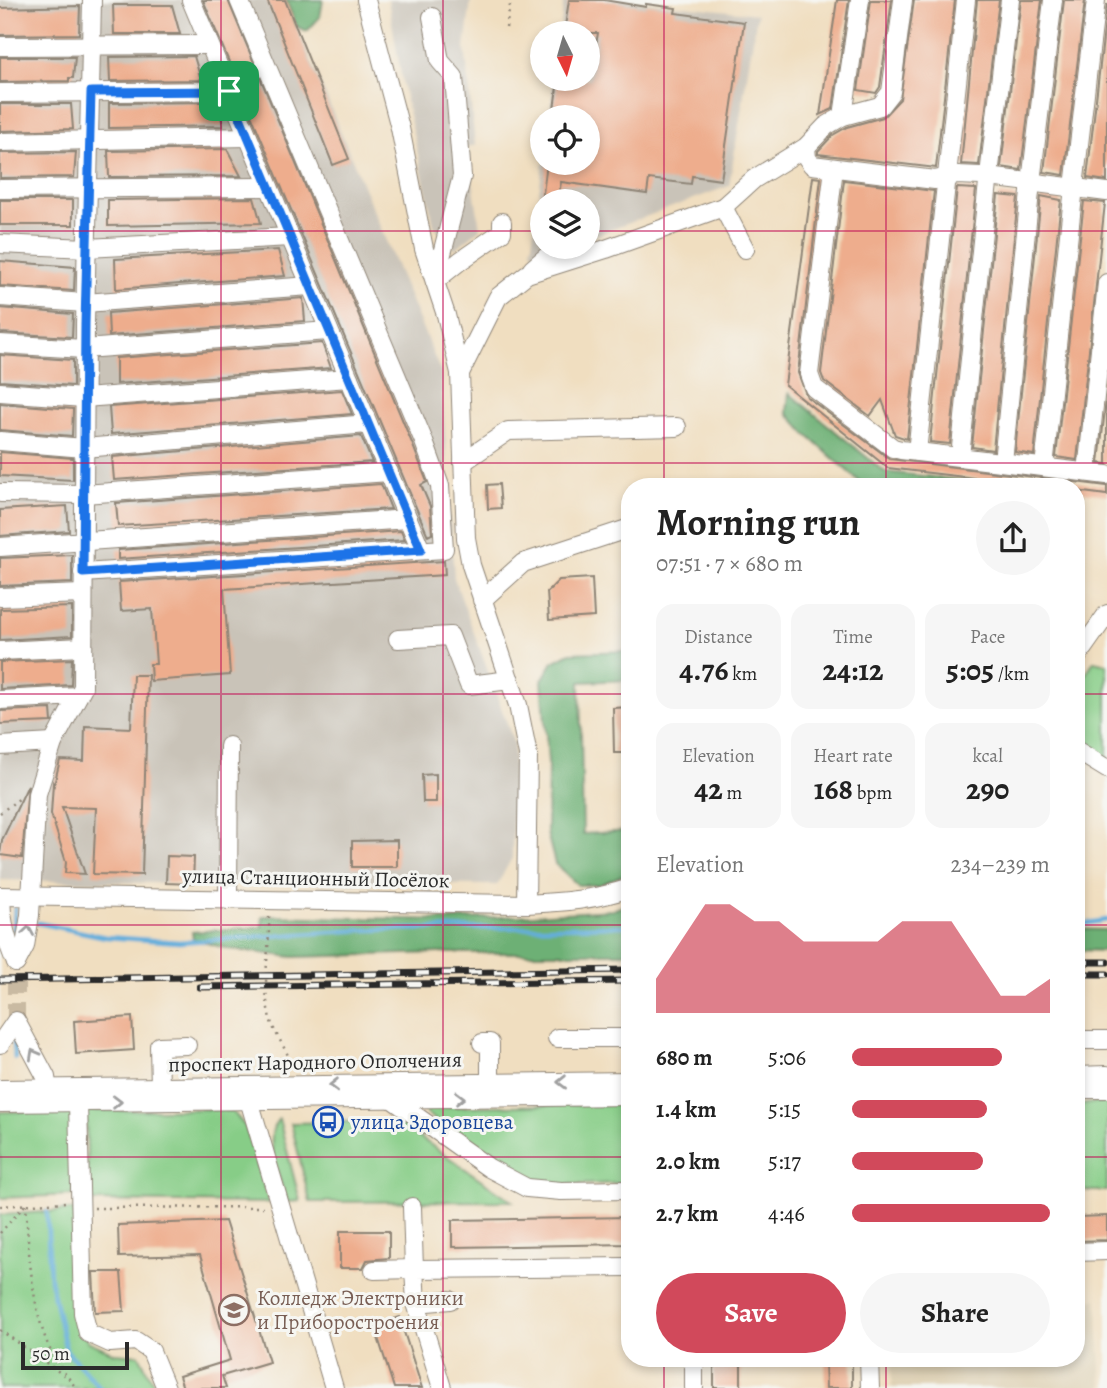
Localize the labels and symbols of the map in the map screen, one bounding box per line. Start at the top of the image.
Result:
north arrow [530,21,600,91]
pin [199,61,259,121]
street label: улица Станционный Посёлок [181,862,450,894]
one-way arrow [20,925,35,937]
street label: проспект Народного Ополчения [168,1045,462,1079]
one-way arrow [29,1048,42,1061]
one-way arrow [556,1074,567,1089]
one-way arrow [329,1077,340,1092]
one-way arrow [455,1090,466,1106]
one-way arrow [112,1094,123,1110]
bus stop icon: улица Здоровцева [311,1105,345,1139]
place label: улица Здоровцева [350,1108,514,1136]
place label: Колледж Электроники и Приборостроения [257,1284,464,1336]
school or university icon: Колледж Электроники и Приборостроения [217,1293,251,1327]
scale bar [21,1339,130,1371]

